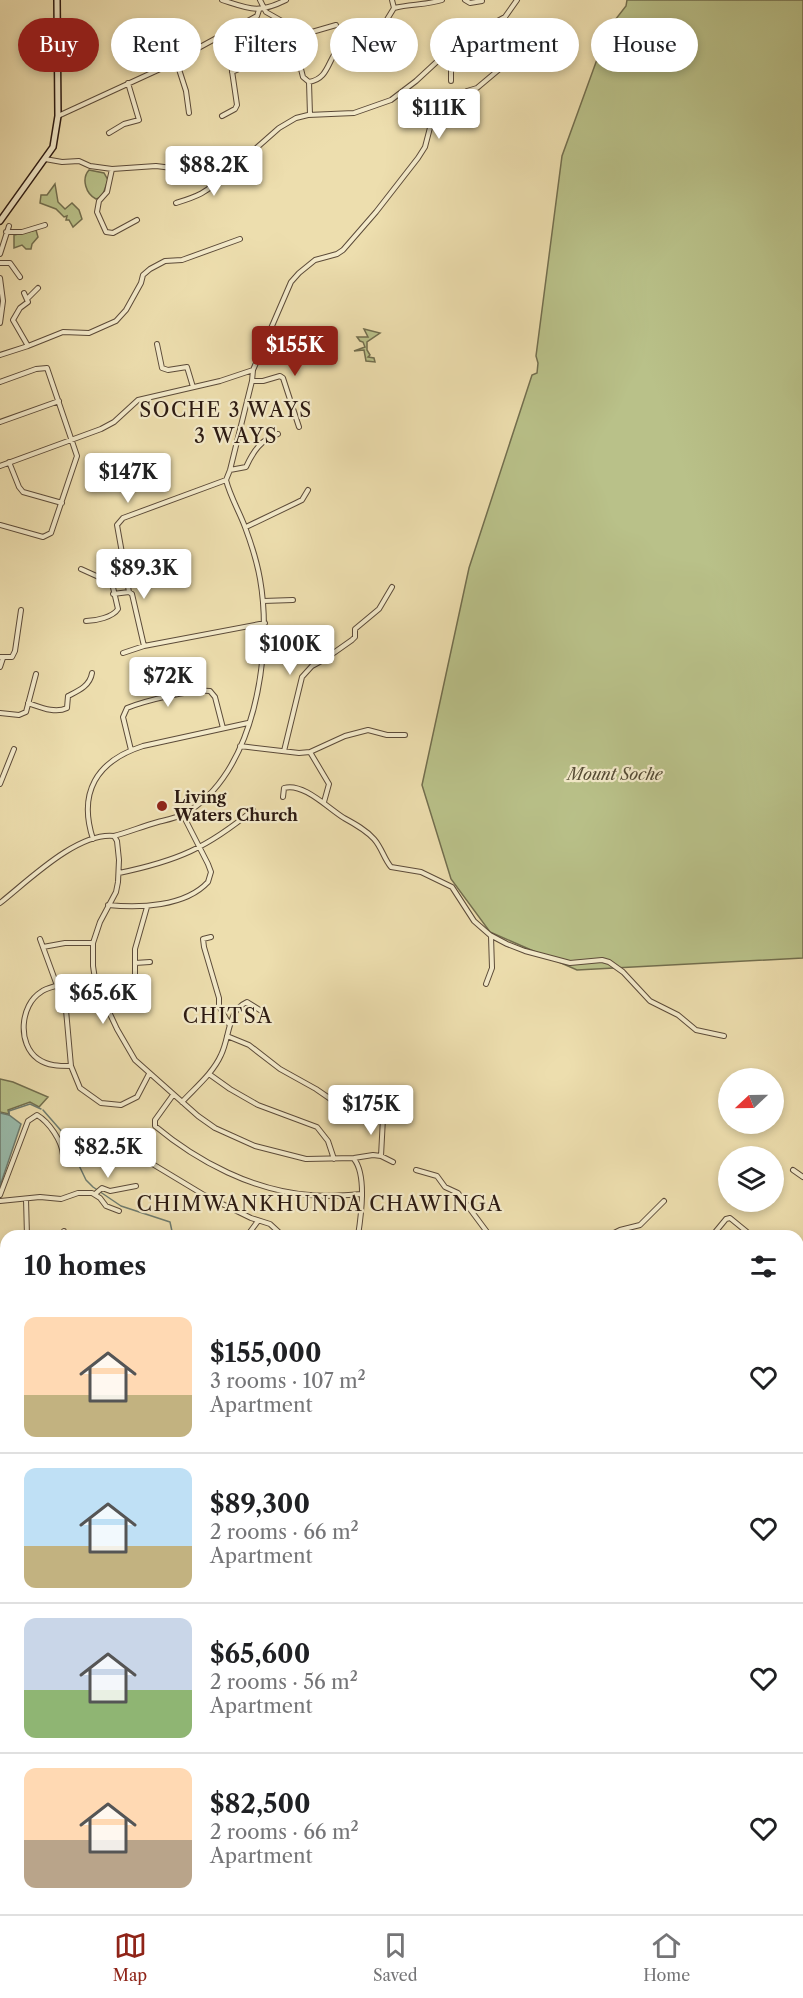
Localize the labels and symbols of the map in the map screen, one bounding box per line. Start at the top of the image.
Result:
pin: $111K [397,89,481,140]
pin: $88.2K [165,146,263,197]
pin: $155K [253,326,337,377]
district label: SOCHE 3 WAYS [139,398,313,422]
district label: 3 WAYS [194,424,278,448]
pin: $147K [86,453,170,504]
pin: $89.3K [95,549,193,600]
pin: $100K [248,625,332,676]
pin: $72K [132,657,204,708]
park label: Mount Soche [566,764,664,784]
place label: Living Waters Church [173,787,298,825]
marker: Living Waters Church [155,799,169,813]
pin: $65.6K [54,974,152,1025]
district label: CHITSA [183,1004,273,1028]
north arrow [718,1068,784,1134]
pin: $175K [329,1085,413,1136]
pin: $82.5K [59,1128,157,1179]
district label: CHIMWANKHUNDA CHAWINGA [137,1192,503,1216]

